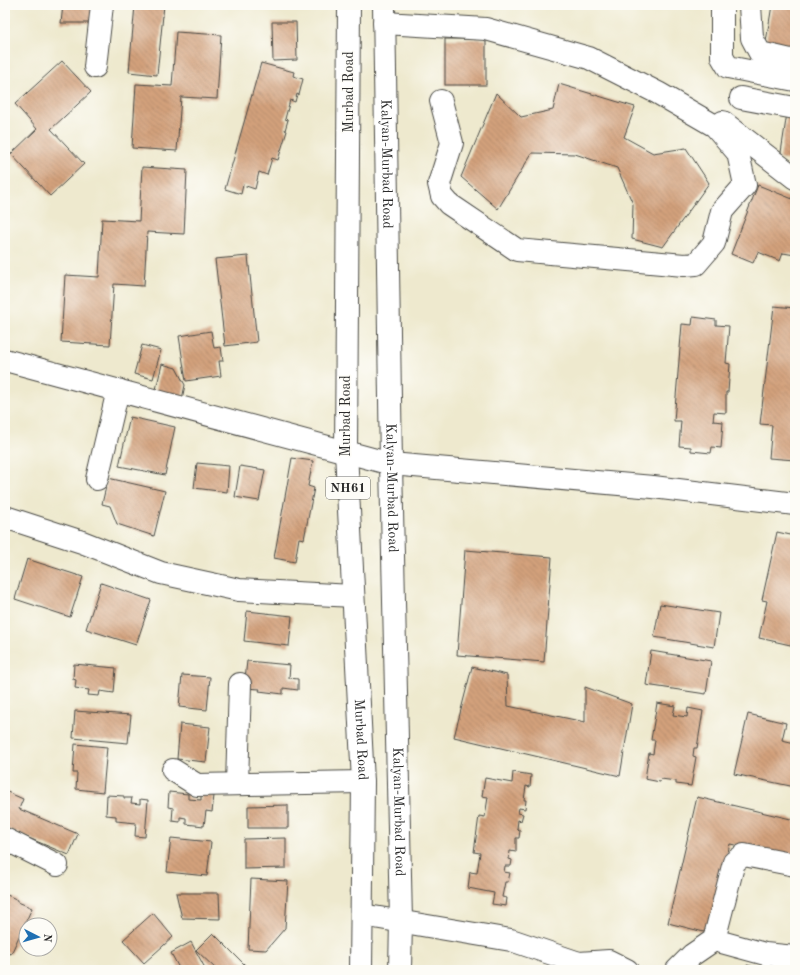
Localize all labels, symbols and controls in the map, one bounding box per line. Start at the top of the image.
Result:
street label: Murbad Road [342,51,356,133]
street label: Kalyan-Murbad Road [378,99,394,229]
street label: Murbad Road [339,375,353,457]
street label: Kalyan-Murbad Road [383,423,400,553]
road number: NH61 [326,477,370,499]
street label: Murbad Road [352,699,370,781]
street label: Kalyan-Murbad Road [390,747,407,877]
north arrow [18,917,58,957]
text: N [40,933,52,943]

